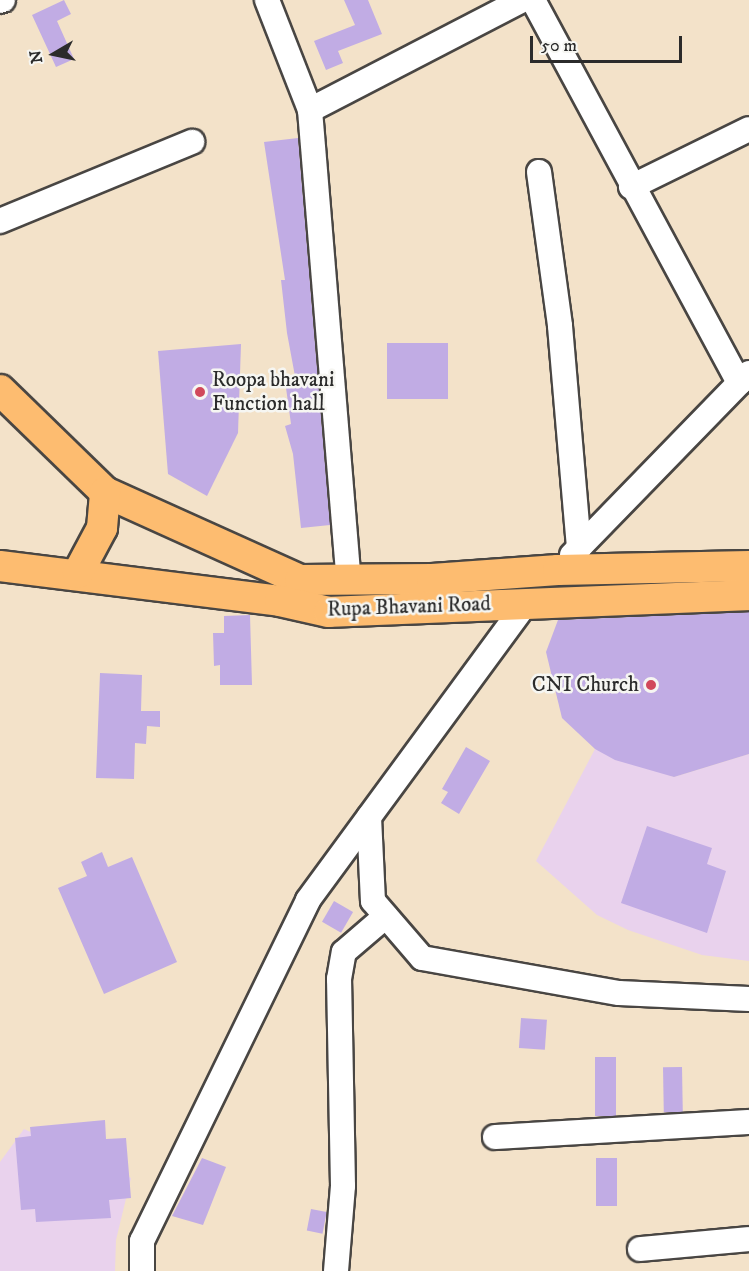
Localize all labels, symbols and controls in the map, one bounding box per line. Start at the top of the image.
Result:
north arrow [24,24,84,84]
scale bar [533,24,684,62]
text: 50 m [541,35,577,57]
text: N [25,49,47,65]
place label: Roopa bhavani Function hall [212,367,334,417]
marker: Roopa bhavani Function hall [193,385,207,399]
street label: Rupa Bhavani Road [327,592,491,622]
place label: CNI Church [532,672,639,698]
marker: CNI Church [644,678,658,692]

